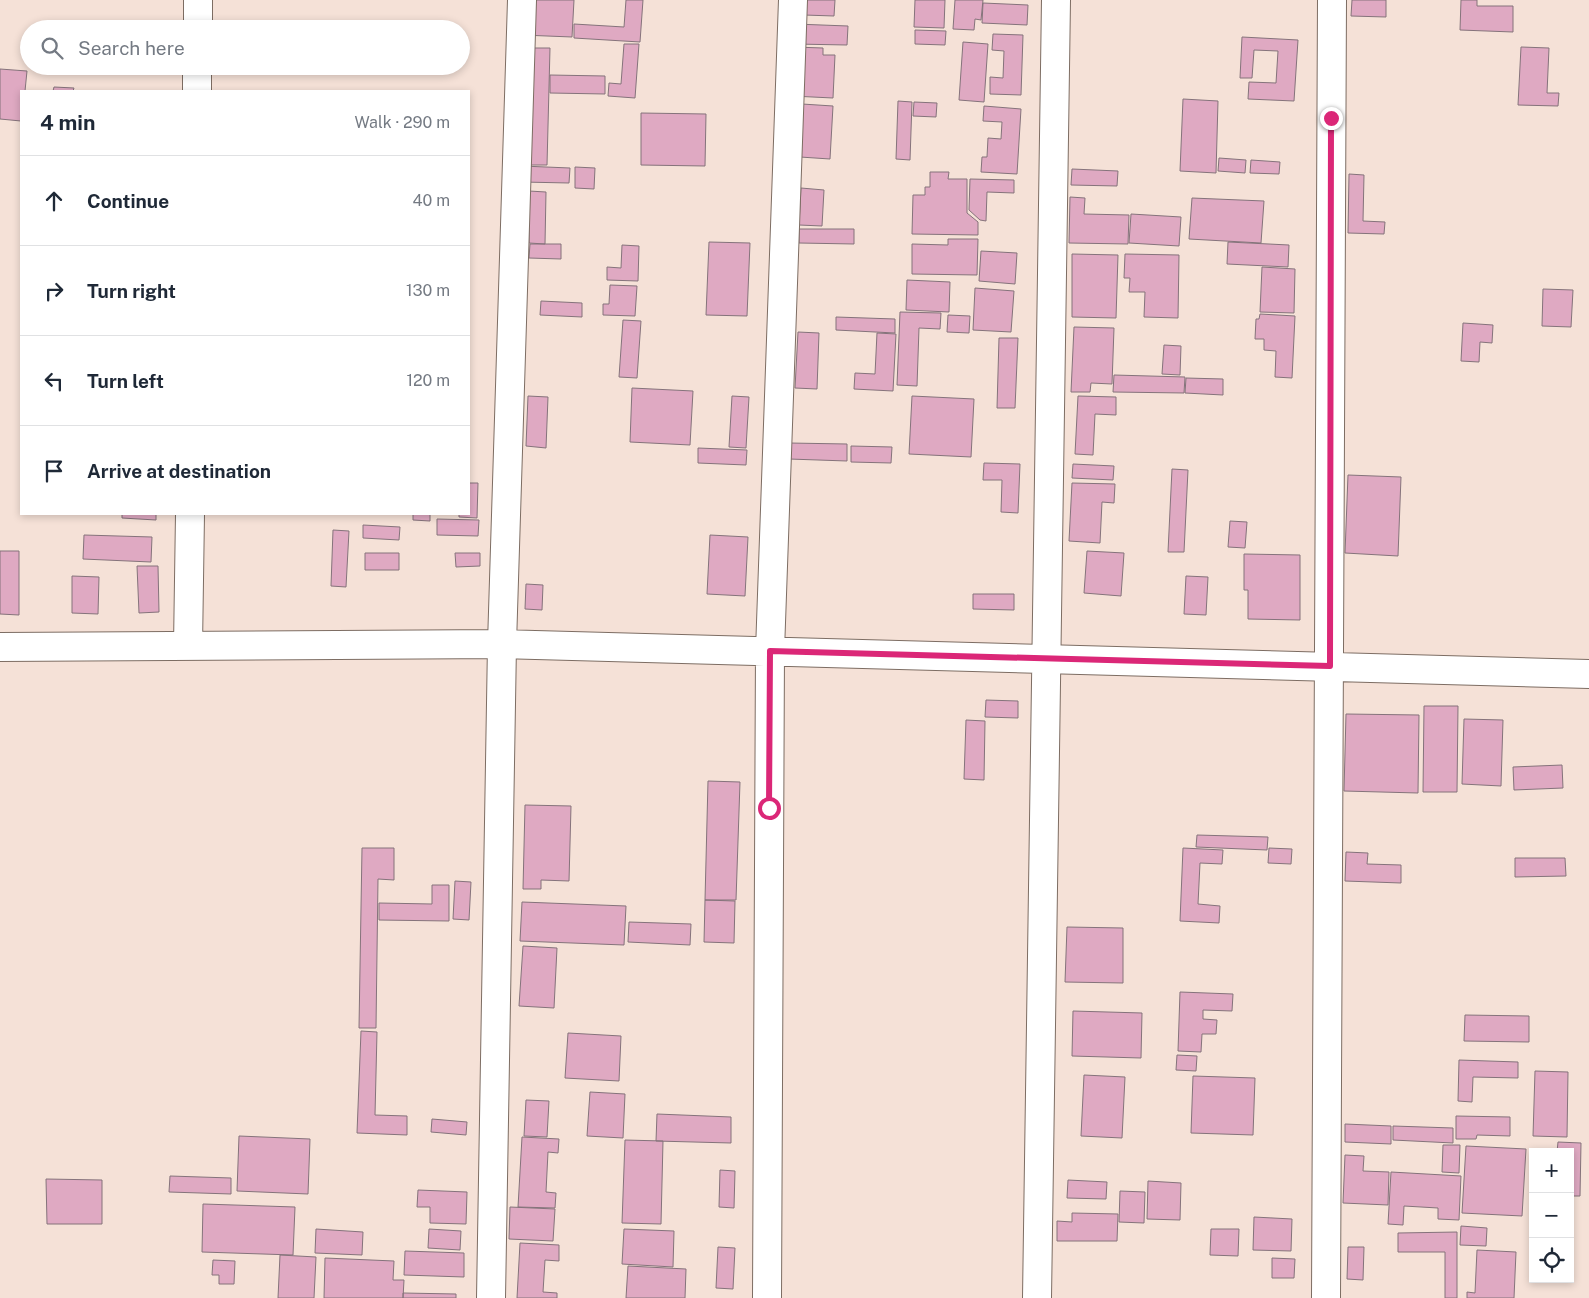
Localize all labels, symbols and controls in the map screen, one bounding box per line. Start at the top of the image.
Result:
search box [20,20,470,75]
icon: search [38,34,66,62]
text: Search here [78,37,185,59]
route end [1320,107,1343,130]
text: 4 min [40,110,95,135]
text: Walk · 290 m [355,113,450,132]
icon: ahead [40,187,68,215]
text: Continue [87,190,169,212]
text: 40 m [412,191,450,210]
icon: right [40,277,68,305]
text: Turn right [87,280,176,302]
text: 130 m [406,281,450,300]
icon: left [40,367,68,395]
text: Turn left [87,370,164,392]
text: 120 m [406,371,450,390]
icon: arrive [40,457,68,485]
text: Arrive at destination [87,460,271,482]
route start [758,797,781,820]
map controls [1529,1148,1574,1283]
button: + [1529,1148,1574,1193]
button: − [1529,1193,1574,1238]
button: locate [1529,1238,1574,1283]

